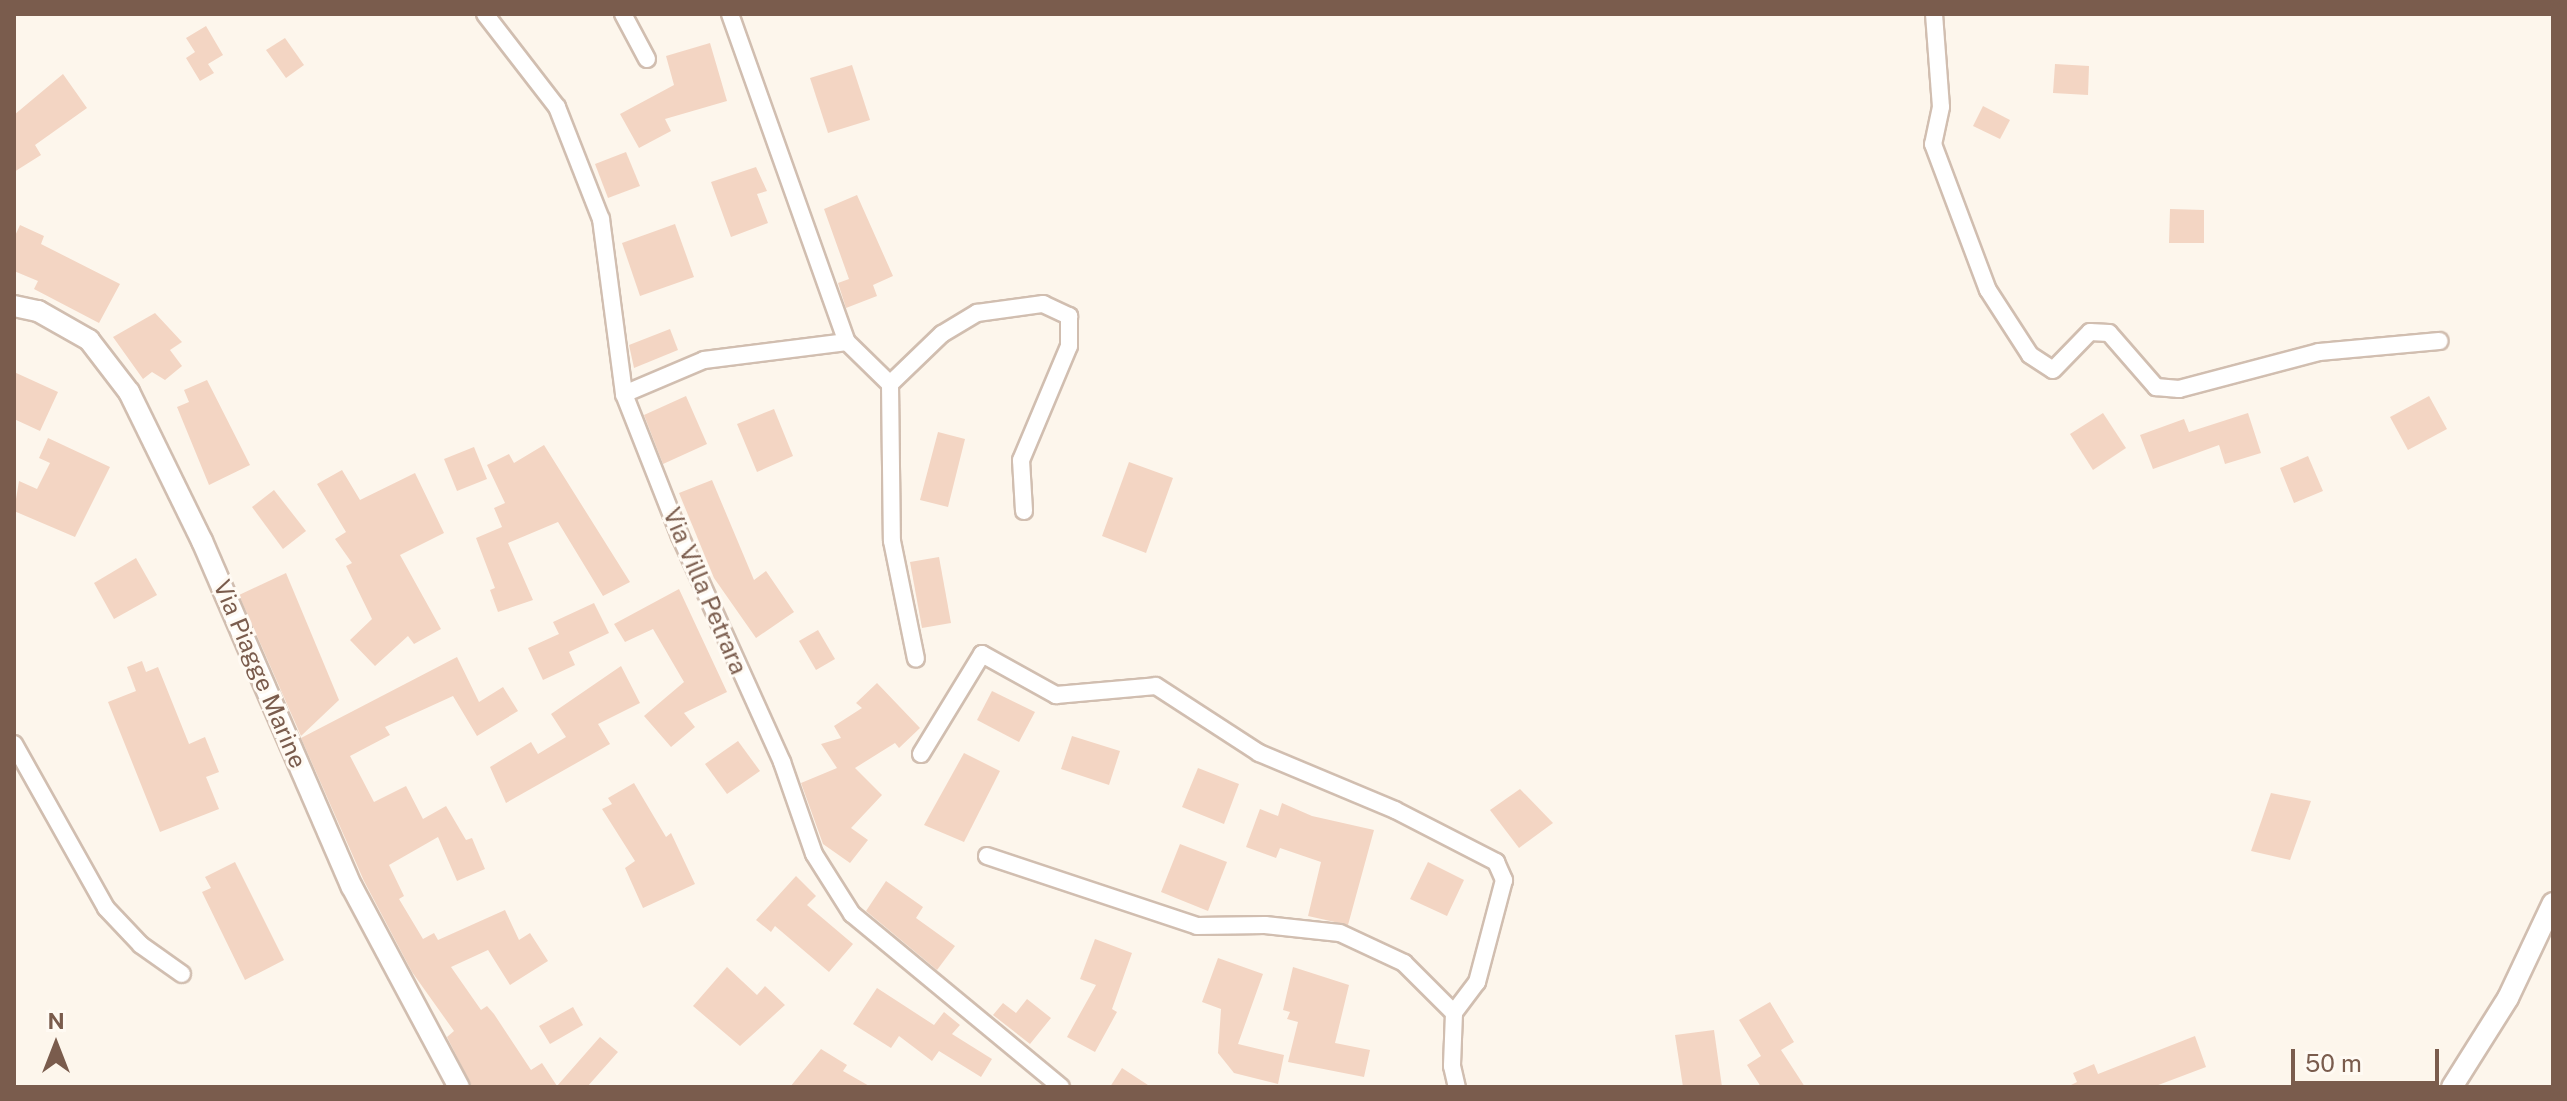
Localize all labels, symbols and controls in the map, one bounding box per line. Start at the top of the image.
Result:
street label: Via Villa Petrara [657,503,753,679]
street label: Via Piagge Marine [207,576,313,772]
north arrow [16,1005,96,1085]
text: N [47,1008,65,1034]
scale bar [2295,1033,2443,1083]
text: 50 m [2305,1049,2362,1077]

